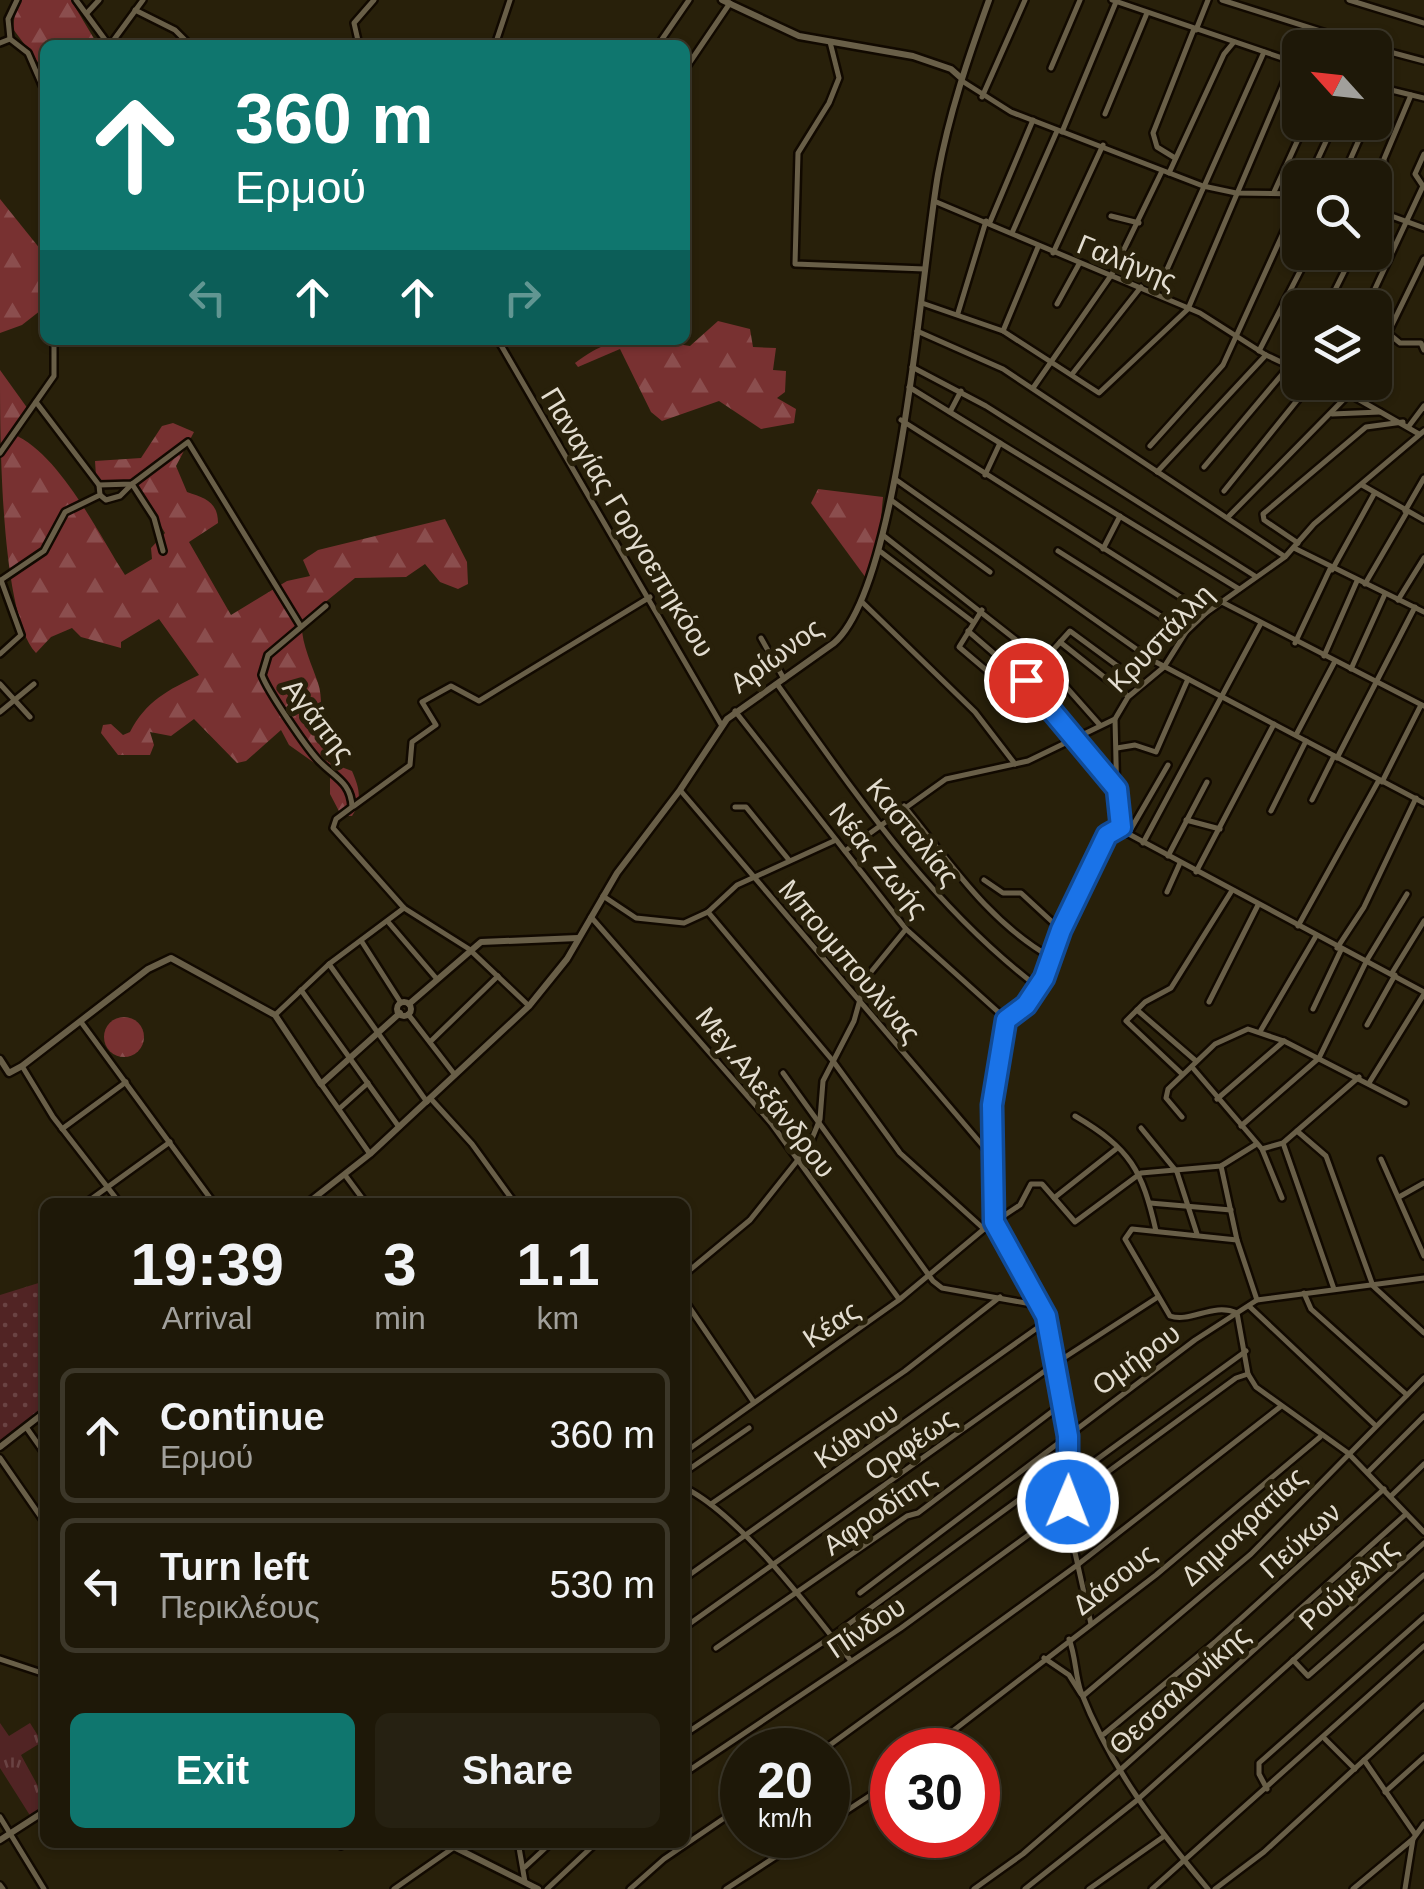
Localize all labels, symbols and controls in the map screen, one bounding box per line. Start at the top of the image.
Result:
north arrow [1282,30,1392,140]
map controls [1282,30,1392,400]
icon: ahead [70,80,200,210]
text: 360 m [235,80,433,158]
button: search [1282,160,1392,270]
text: Ερμού [235,162,366,213]
street label: Γαλήνης [1073,229,1181,296]
icon: left [180,270,235,325]
icon: ahead [285,270,340,325]
icon: ahead [390,270,445,325]
icon: right [495,270,550,325]
button: layers [1282,290,1392,400]
street label: Παναγίας Γοργοεπηκόου [535,382,720,662]
street label: Κρυστάλλη [1101,578,1219,699]
street label: Αρίωνος [724,612,828,699]
pin [984,638,1069,723]
icon: arrive [999,653,1054,708]
street label: Αγάπης [277,673,361,768]
street label: Κασταλίας [860,773,965,892]
street label: Νέας Ζωής [823,797,934,924]
street label: Μπουμπουλίνας [773,874,927,1049]
street label: Μεγ.Αλεξάνδρου [690,1001,842,1183]
text: 19:39 [130,1231,284,1298]
text: 3 [383,1231,417,1298]
text: 1.1 [516,1231,600,1298]
street label: Κέας [797,1295,865,1354]
text: Arrival [162,1300,252,1336]
text: min [374,1300,426,1336]
text: km [537,1300,579,1336]
street label: Ομήρου [1087,1317,1186,1401]
text: Continue [160,1396,325,1438]
street label: Κύθνου [808,1396,904,1475]
street label: Ορφέως [859,1402,962,1487]
icon: ahead [75,1408,130,1463]
text: 360 m [549,1414,655,1456]
text: Ερμού [160,1439,253,1475]
position arrow [1016,1450,1120,1554]
street label: Αφροδίτης [817,1461,942,1561]
street label: Δημοκρατίας [1175,1461,1312,1592]
street label: Πεύκων [1254,1496,1347,1585]
street label: Ρούμελης [1293,1532,1404,1636]
street label: Δάσους [1067,1537,1162,1621]
text: Turn left [160,1546,309,1588]
icon: left [75,1558,130,1613]
text: 530 m [549,1564,655,1606]
text: Περικλέους [160,1589,320,1625]
street label: Πίνδου [822,1590,911,1665]
street label: Θεσσαλονίκης [1103,1619,1256,1761]
button: Exit [70,1713,355,1828]
button: Share [375,1713,660,1828]
speed limit sign: 30 [870,1728,1000,1858]
text: 20 [757,1753,813,1809]
text: km/h [758,1804,812,1832]

